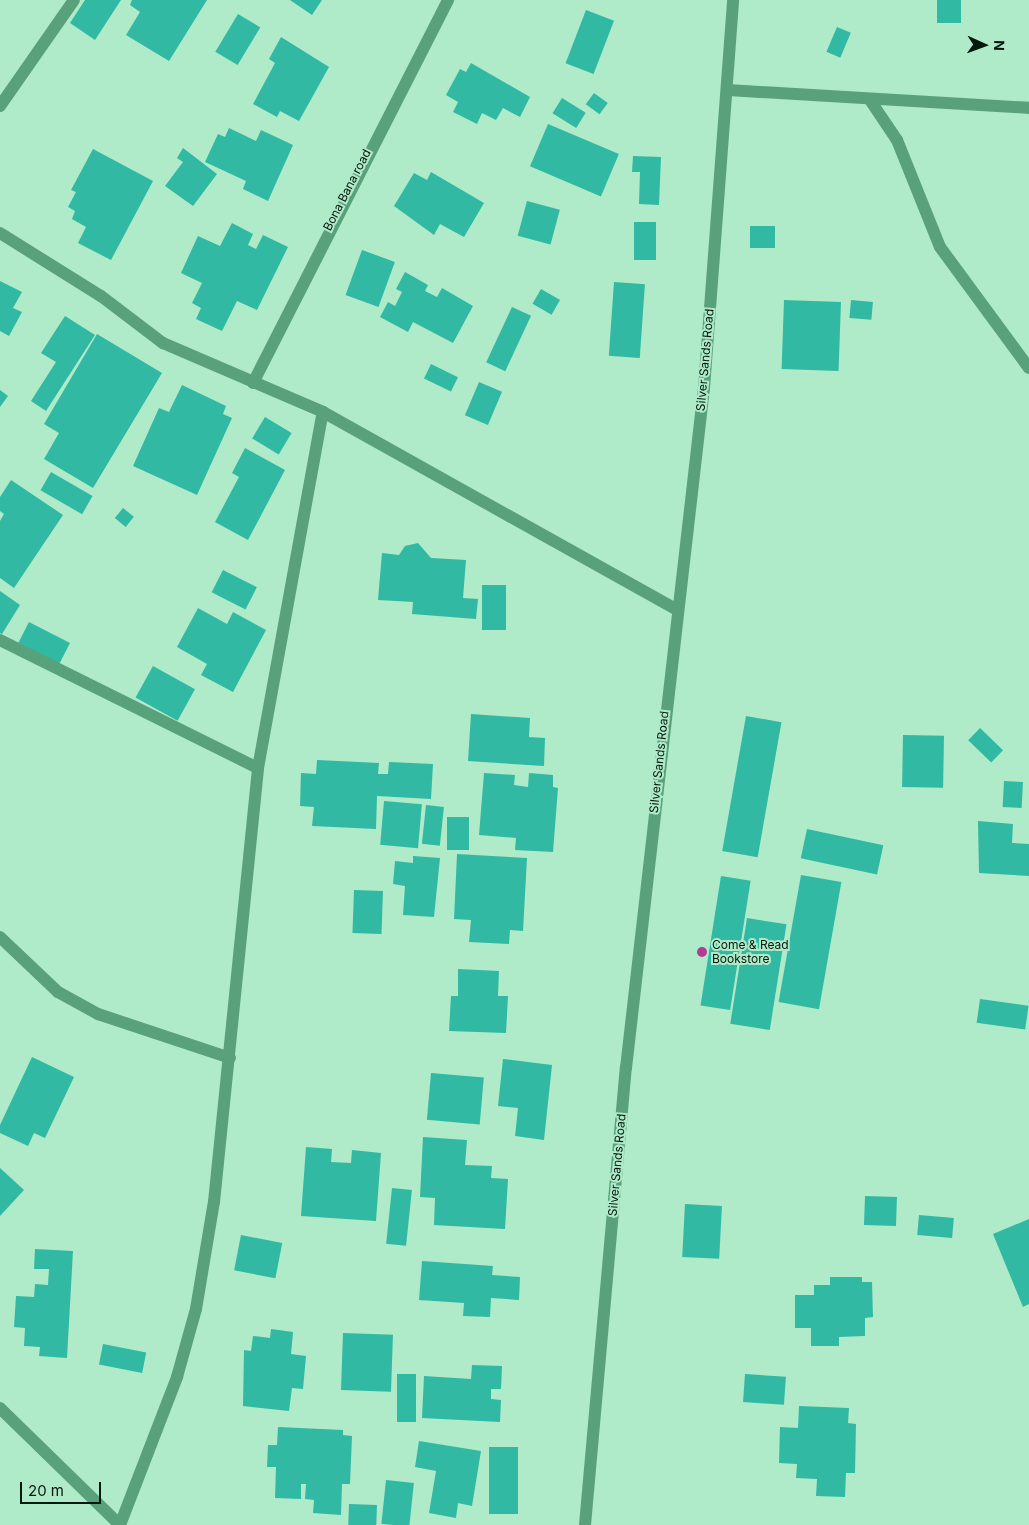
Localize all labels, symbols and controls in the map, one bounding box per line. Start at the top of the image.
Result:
north arrow [959,20,1009,70]
text: N [991,40,1008,51]
street label: Bona Bana road [320,147,374,233]
street label: Silver Sands Road [693,308,717,412]
street label: Silver Sands Road [646,710,672,814]
place label: Come & Read Bookstore [712,938,789,966]
marker: Come & Read Bookstore [696,946,708,958]
street label: Silver Sands Road [605,1113,629,1217]
scale bar [22,1472,104,1504]
text: 20 m [28,1481,64,1500]

